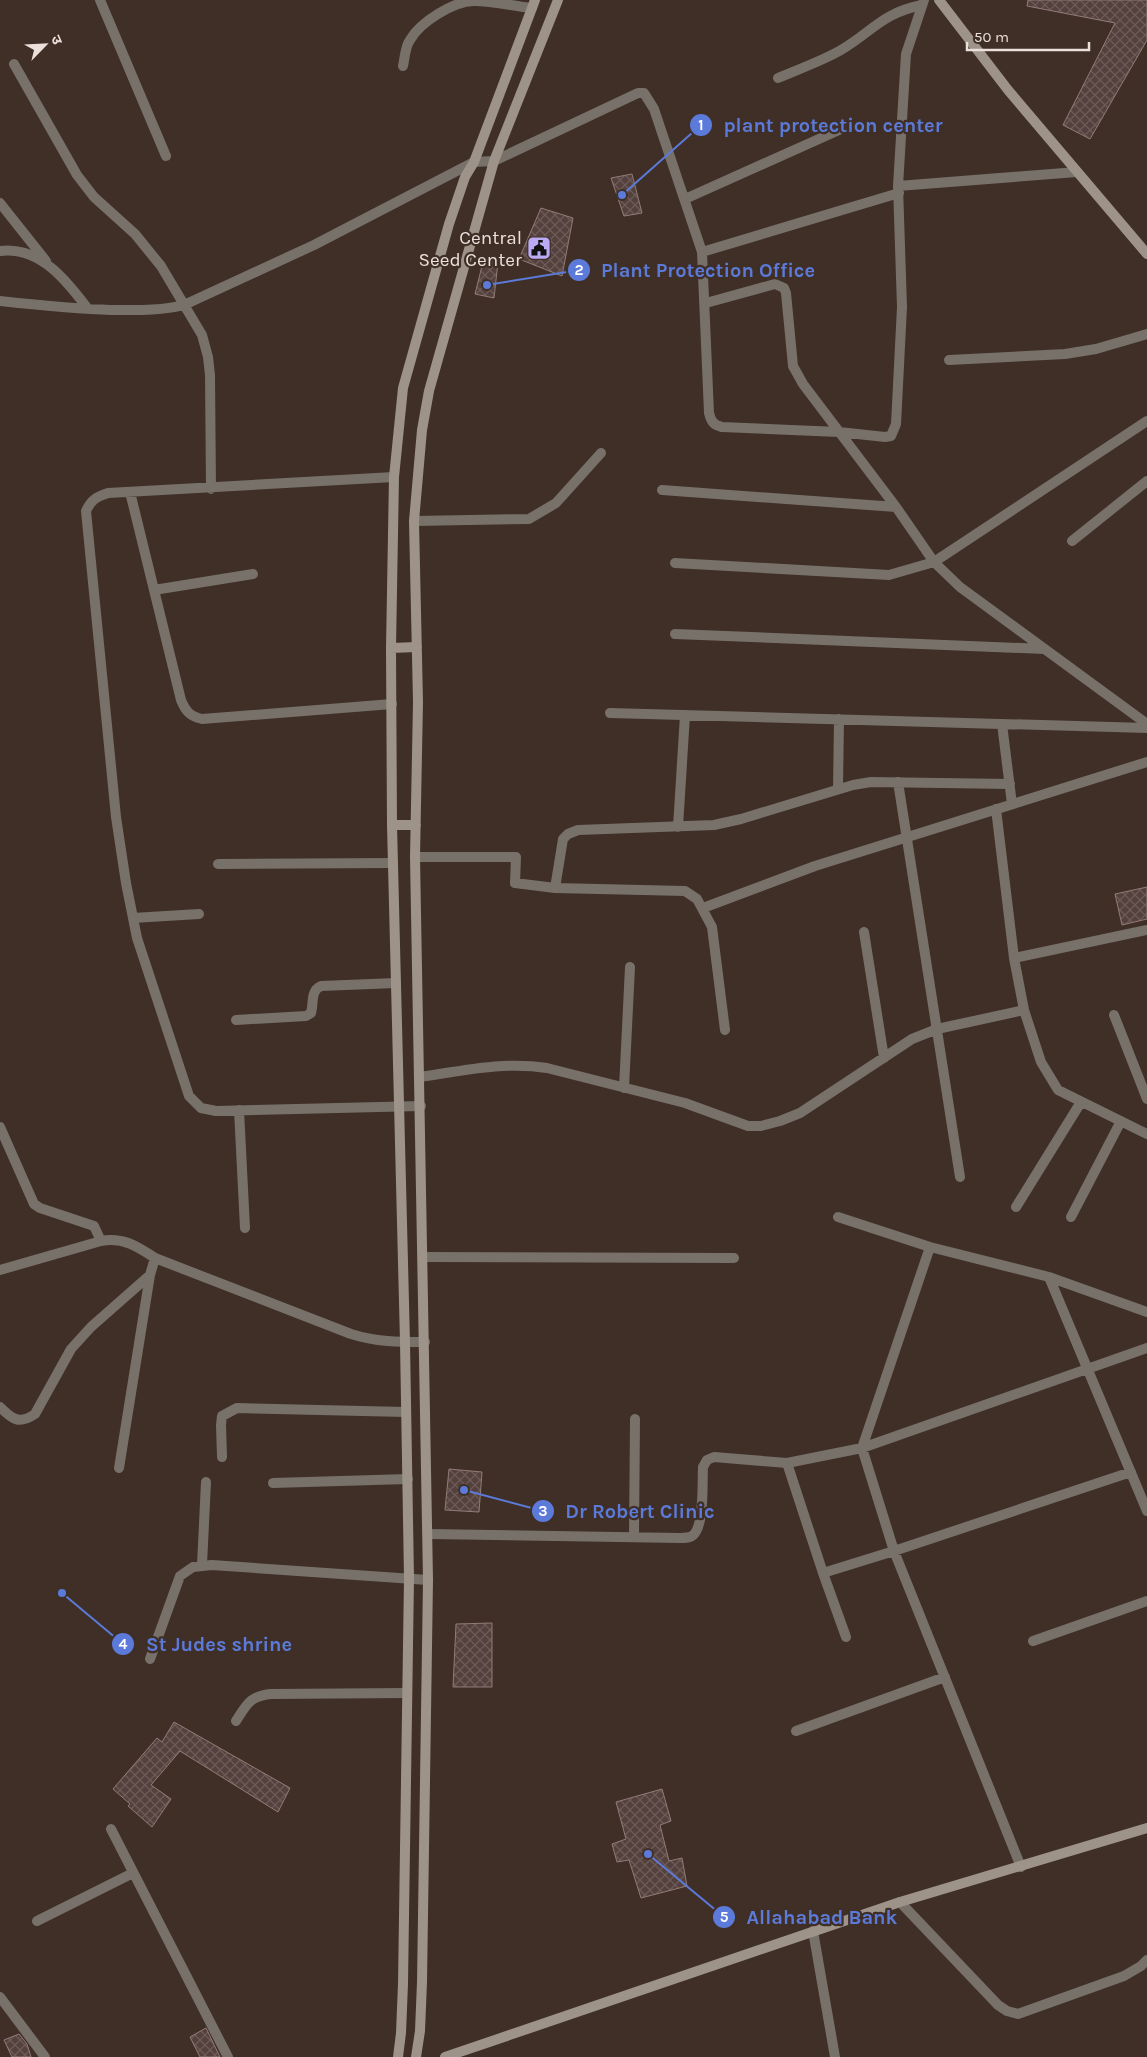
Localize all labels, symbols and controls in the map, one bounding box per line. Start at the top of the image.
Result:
north arrow [20,20,70,70]
scale bar [967,20,1090,52]
text: 50 m [974,28,1009,46]
text: उ [47,33,66,48]
callout: plant protection center [689,107,953,142]
text: plant protection center [723,114,943,137]
text: 1 [698,116,704,134]
place label: Central Seed Center [419,227,522,271]
public building icon: Central Seed Center [526,235,552,261]
callout: Plant Protection Office [566,253,825,288]
text: Plant Protection Office [601,259,815,282]
text: 2 [574,261,584,279]
callout: Dr Robert Clinic [531,1493,725,1528]
text: Dr Robert Clinic [565,1500,715,1523]
text: 3 [538,1502,548,1520]
callout: St Judes shrine [111,1627,302,1662]
text: St Judes shrine [146,1633,292,1656]
text: 4 [119,1635,128,1653]
callout: Allahabad Bank [711,1899,907,1934]
text: Allahabad Bank [747,1906,898,1929]
text: 5 [720,1908,729,1926]

